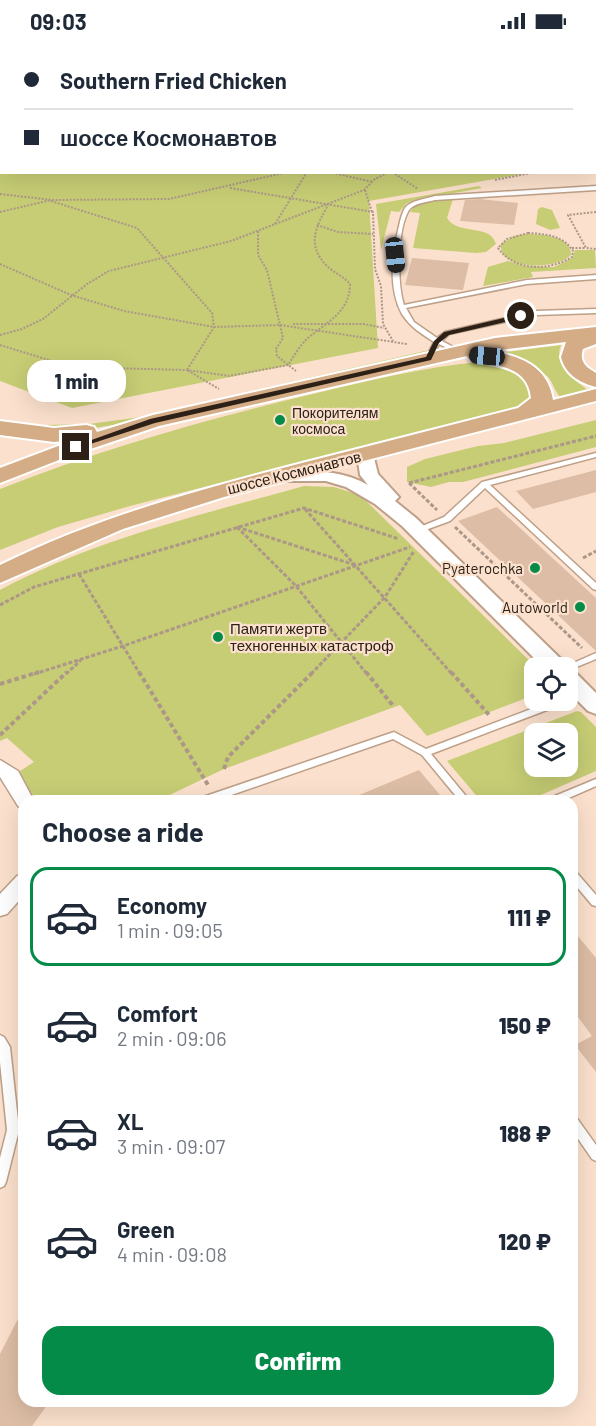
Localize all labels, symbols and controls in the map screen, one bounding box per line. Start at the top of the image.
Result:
text: 09:03 [30,8,87,34]
text: Southern Fried Chicken [60,67,287,93]
text: шоссе Космонавтов [60,124,277,150]
car [384,236,406,274]
route start [507,302,534,329]
car [468,345,506,367]
callout: 1 min [26,360,125,402]
text: 1 min [55,369,98,393]
place label: Покорителям космоса [292,404,378,437]
marker: Покорителям космоса [273,413,287,427]
route end [62,433,89,460]
street label: шоссе Космонавтов [225,447,363,497]
place label: Pyaterochka [442,559,523,577]
marker: Pyaterochka [528,561,542,575]
place label: Autoworld [502,598,568,616]
marker: Autoworld [573,600,587,614]
place label: Памяти жертв техногенных катастроф [230,619,394,654]
marker: Памяти жертв техногенных катастроф [211,630,225,644]
map controls [524,657,578,777]
button: locate [524,657,578,711]
button: layers [524,723,578,777]
text: Choose a ride [42,815,204,847]
icon: car [45,890,99,944]
text: Economy [117,892,207,918]
text: 111 ₽ [507,904,551,930]
text: 1 min · 09:05 [117,918,223,942]
icon: car [45,998,99,1052]
text: Comfort [117,1000,198,1026]
text: 150 ₽ [499,1012,551,1038]
text: 2 min · 09:06 [117,1026,226,1050]
icon: car [45,1106,99,1160]
text: XL [117,1108,143,1134]
text: 188 ₽ [499,1120,551,1146]
text: 3 min · 09:07 [117,1134,225,1158]
icon: car [45,1214,99,1268]
text: Green [117,1216,175,1242]
text: 120 ₽ [498,1228,551,1254]
text: 4 min · 09:08 [117,1242,227,1266]
button: Confirm [42,1326,554,1395]

